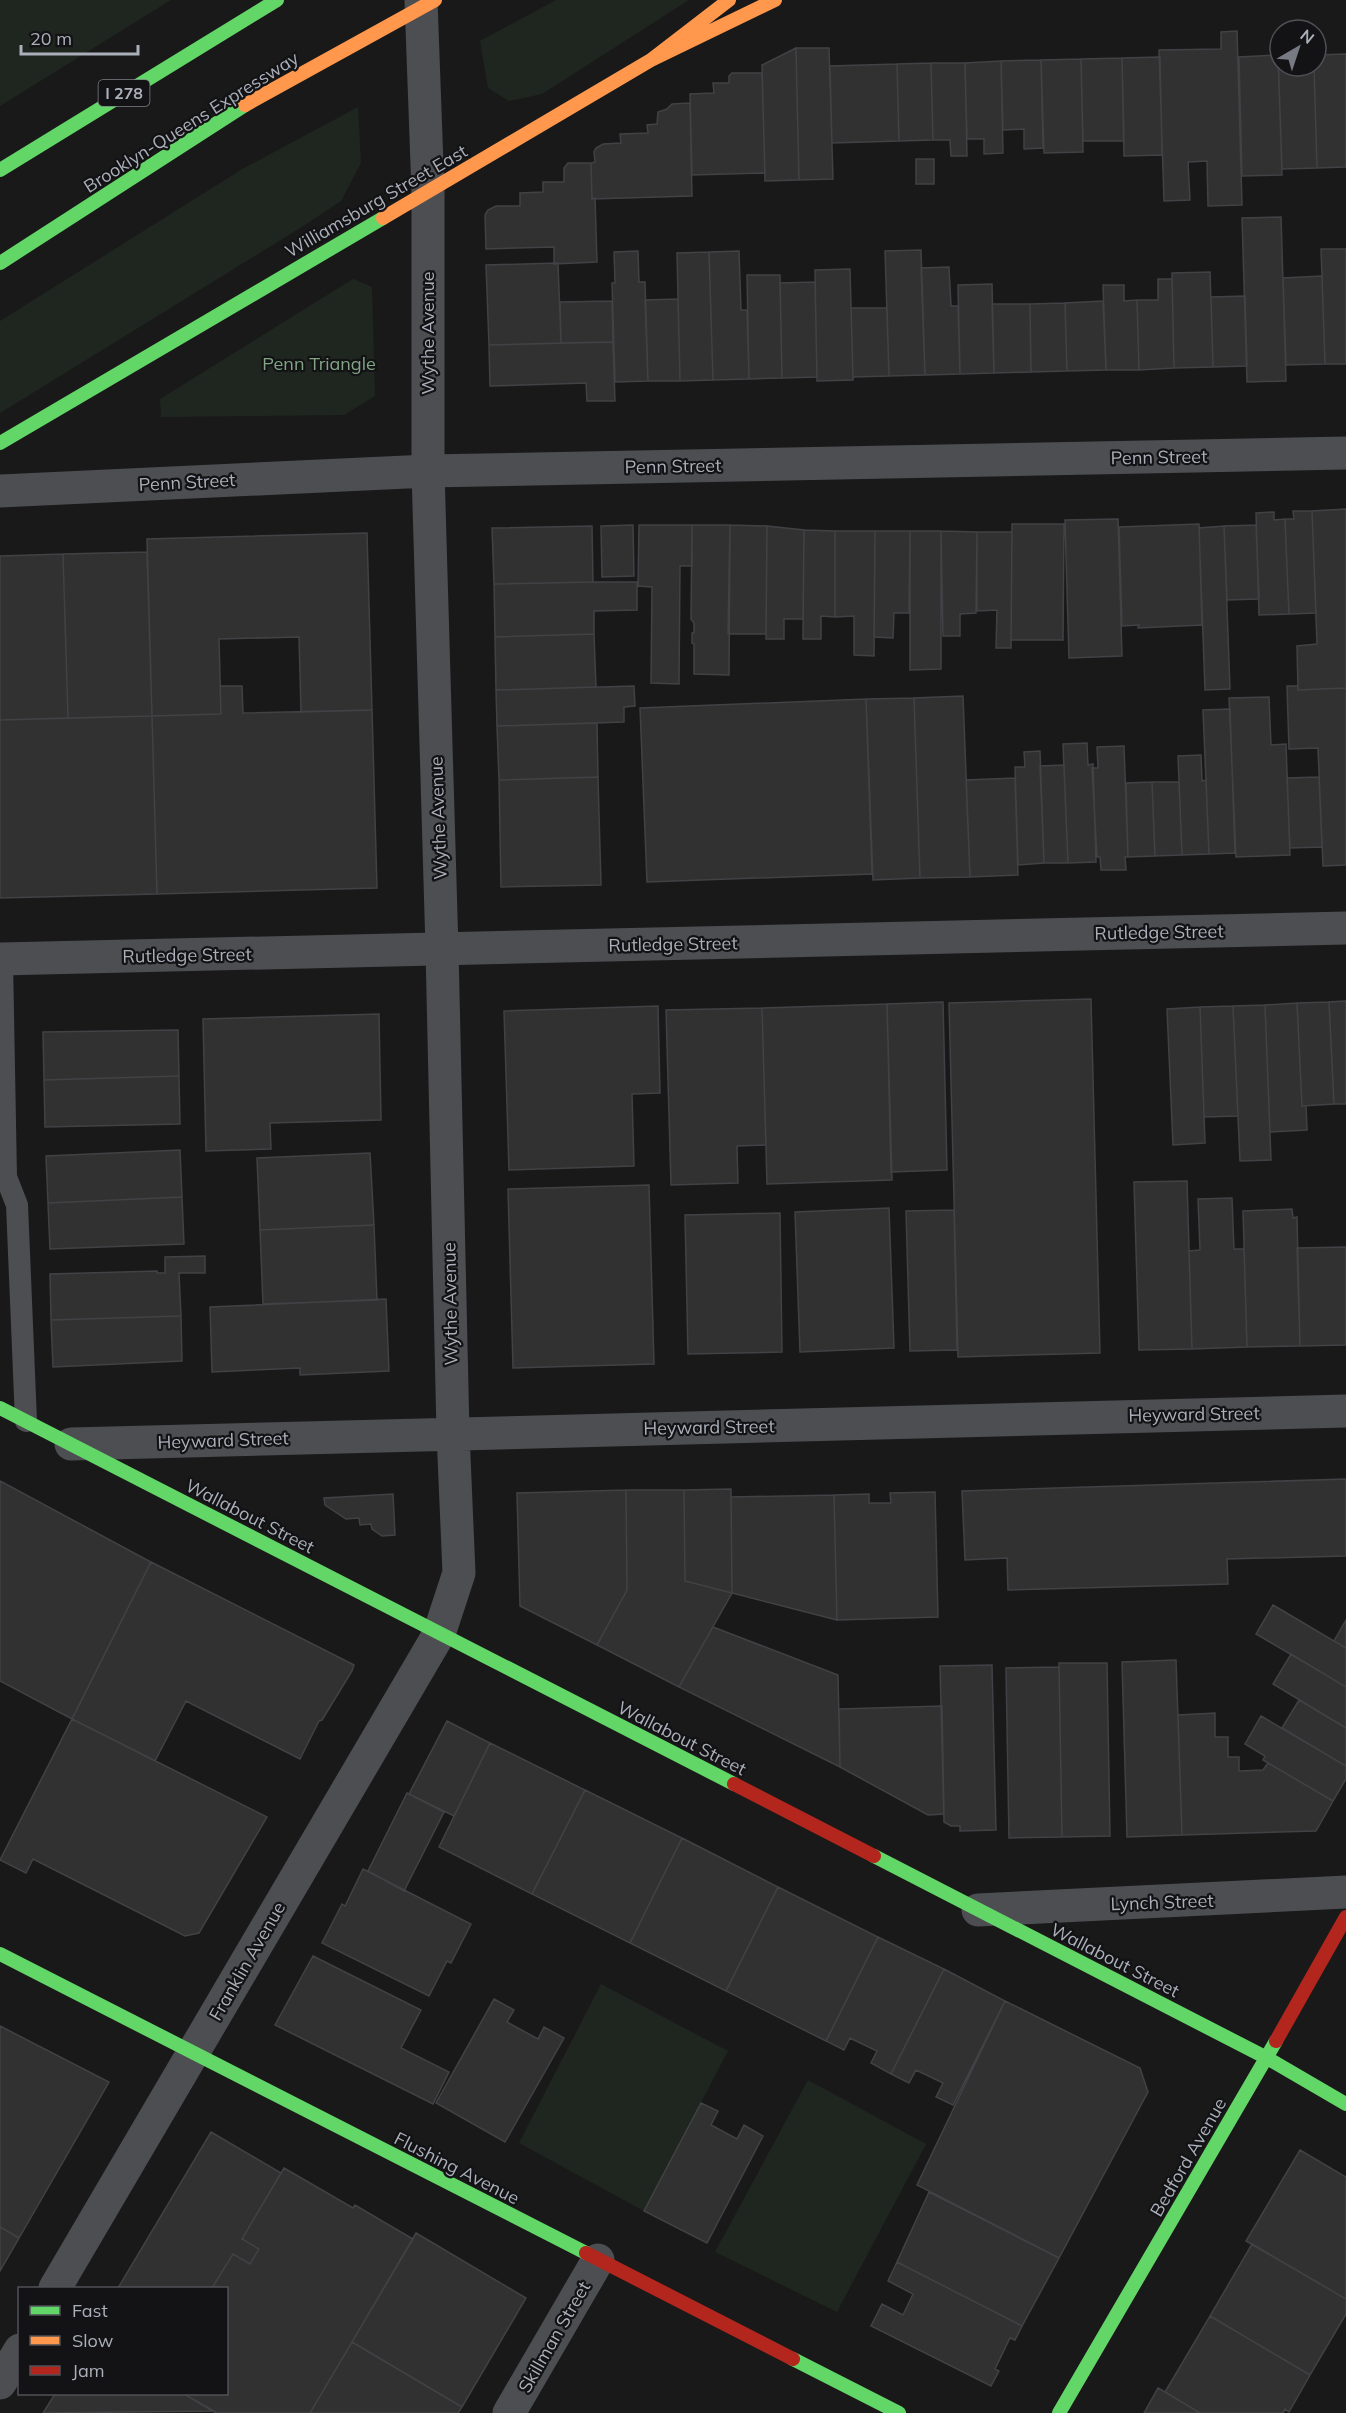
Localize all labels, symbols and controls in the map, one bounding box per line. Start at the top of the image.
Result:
scale bar [21,18,138,56]
north arrow [1268,18,1328,78]
text: N [1296,25,1318,48]
text: 20 m [30,27,72,50]
street label: Brooklyn-Queens Expressway [79,46,303,198]
road number: I 278 [98,80,150,106]
street label: Williamsburg Street East [281,139,471,263]
street label: Wythe Avenue [416,271,439,395]
park label: Penn Triangle [262,352,376,375]
street label: Penn Street [1110,445,1208,469]
street label: Penn Street [624,454,722,478]
street label: Penn Street [138,468,236,496]
street label: Wythe Avenue [424,756,452,880]
street label: Rutledge Street [1094,919,1224,945]
street label: Rutledge Street [608,931,738,957]
street label: Rutledge Street [122,942,252,968]
street label: Wythe Avenue [437,1242,463,1366]
street label: Heyward Street [1128,1401,1260,1427]
street label: Heyward Street [643,1414,775,1440]
street label: Heyward Street [157,1426,289,1454]
street label: Wallabout Street [182,1474,318,1558]
street label: Wallabout Street [614,1696,750,1780]
street label: Lynch Street [1110,1889,1214,1915]
street label: Franklin Avenue [204,1897,290,2025]
street label: Wallabout Street [1047,1918,1183,2002]
street label: Bedford Avenue [1145,2093,1231,2221]
street label: Flushing Avenue [391,2127,523,2209]
street label: Skillman Street [513,2277,595,2397]
legend [18,2287,228,2395]
text: Fast [72,2299,108,2322]
text: Slow [72,2329,114,2352]
text: Jam [72,2359,105,2382]

